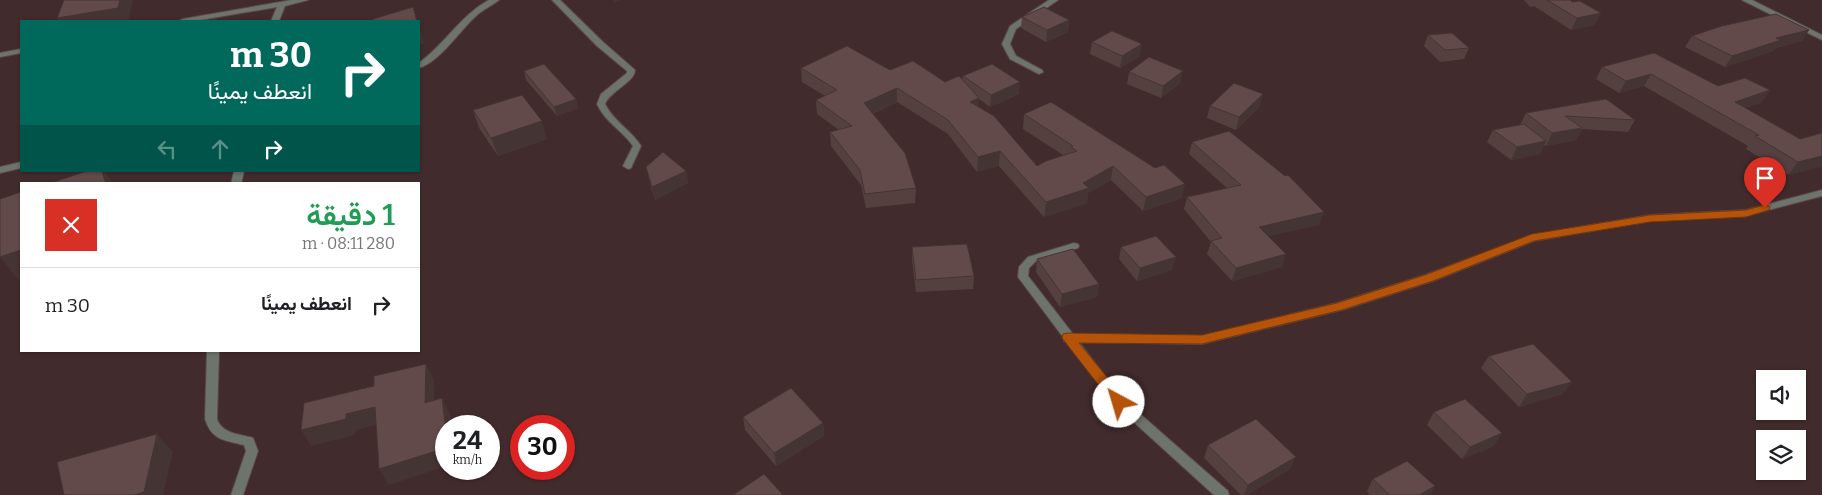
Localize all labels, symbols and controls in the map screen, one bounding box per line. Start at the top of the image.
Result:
text: 30 m [230,34,312,76]
icon: right [330,40,395,105]
text: انعطف يمينًا [208,78,312,105]
icon: left [153,135,181,163]
icon: ahead [206,135,234,163]
icon: right [259,135,287,163]
pin [1744,157,1786,208]
icon: arrive [1751,164,1779,192]
text: 1 دقيقة [306,197,395,233]
button: close [45,199,97,251]
text: 280 m · 08:11 [302,234,395,253]
icon: right [367,291,395,319]
text: انعطف يمينًا [261,292,352,315]
text: 30 m [45,294,90,317]
map controls [1756,370,1806,480]
button: sound [1756,370,1806,420]
position arrow [1092,375,1144,427]
speed limit sign: 30 [510,415,575,480]
text: 24 [453,426,482,456]
button: layers [1756,430,1806,480]
text: km/h [453,453,482,467]

